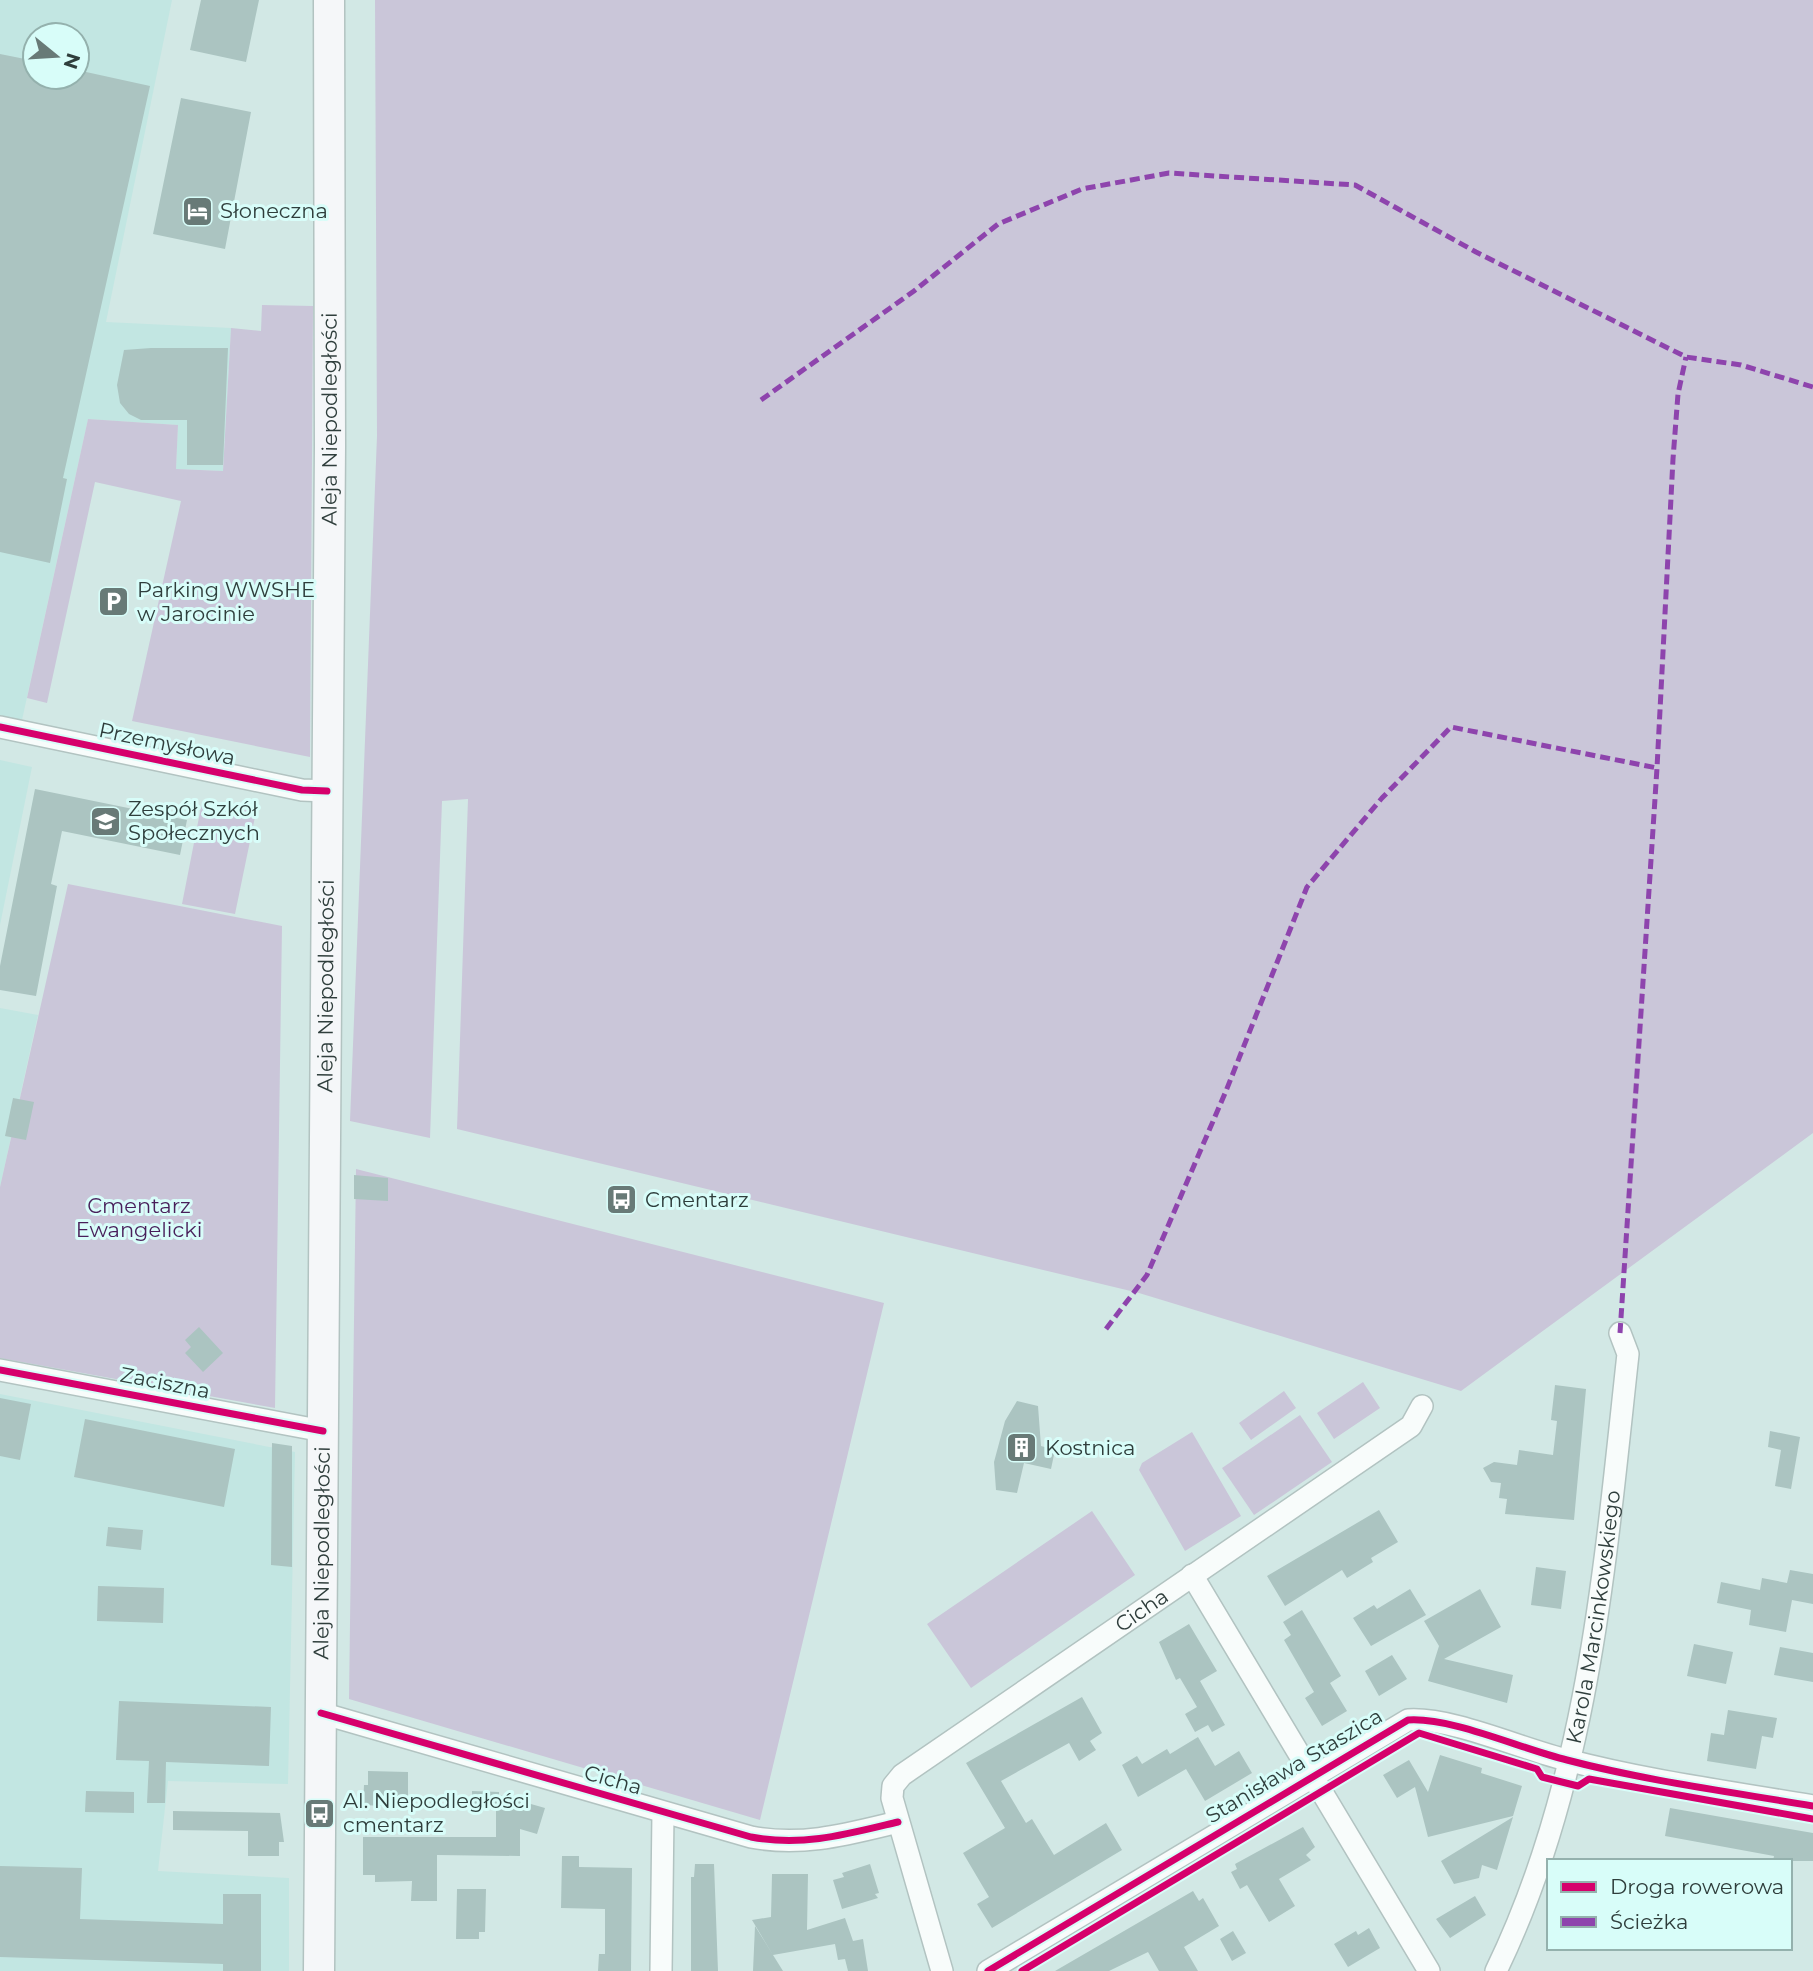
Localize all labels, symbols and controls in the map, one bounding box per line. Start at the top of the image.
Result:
north arrow [21,21,91,91]
text: N [58,50,85,72]
hotel icon: Słoneczna [180,194,214,228]
place label: Słoneczna [220,198,328,223]
street label: Aleja Niepodległości [316,312,342,526]
place label: Parking WWSHE w Jarocinie [137,577,315,626]
parking icon: Parking WWSHE w Jarocinie [97,585,131,619]
street label: Przemysłowa [97,717,238,770]
place label: Zespół Szkół Społecznych [128,796,260,845]
school or university icon: Zespół Szkół Społecznych [88,804,122,838]
street label: Aleja Niepodległości [312,879,339,1093]
bus stop icon: Cmentarz [605,1183,639,1217]
place label: Cmentarz [645,1187,749,1212]
park label: Cmentarz Ewangelicki [76,1193,202,1242]
street label: Zaciszna [118,1362,212,1403]
building icon: Kostnica [1005,1431,1039,1465]
place label: Kostnica [1045,1435,1135,1460]
street label: Aleja Niepodległości [308,1446,335,1660]
street label: Karola Marcinkowskiego [1561,1489,1625,1746]
street label: Cicha [1110,1583,1173,1637]
street label: Stanisława Staszica [1201,1703,1387,1828]
street label: Cicha [581,1759,645,1800]
place label: Al. Niepodległości cmentarz [343,1788,530,1837]
bus stop icon: Al. Niepodległości cmentarz [303,1796,337,1830]
legend [1547,1859,1792,1950]
text: Droga rowerowa [1610,1874,1784,1899]
text: Ścieżka [1610,1909,1688,1934]

